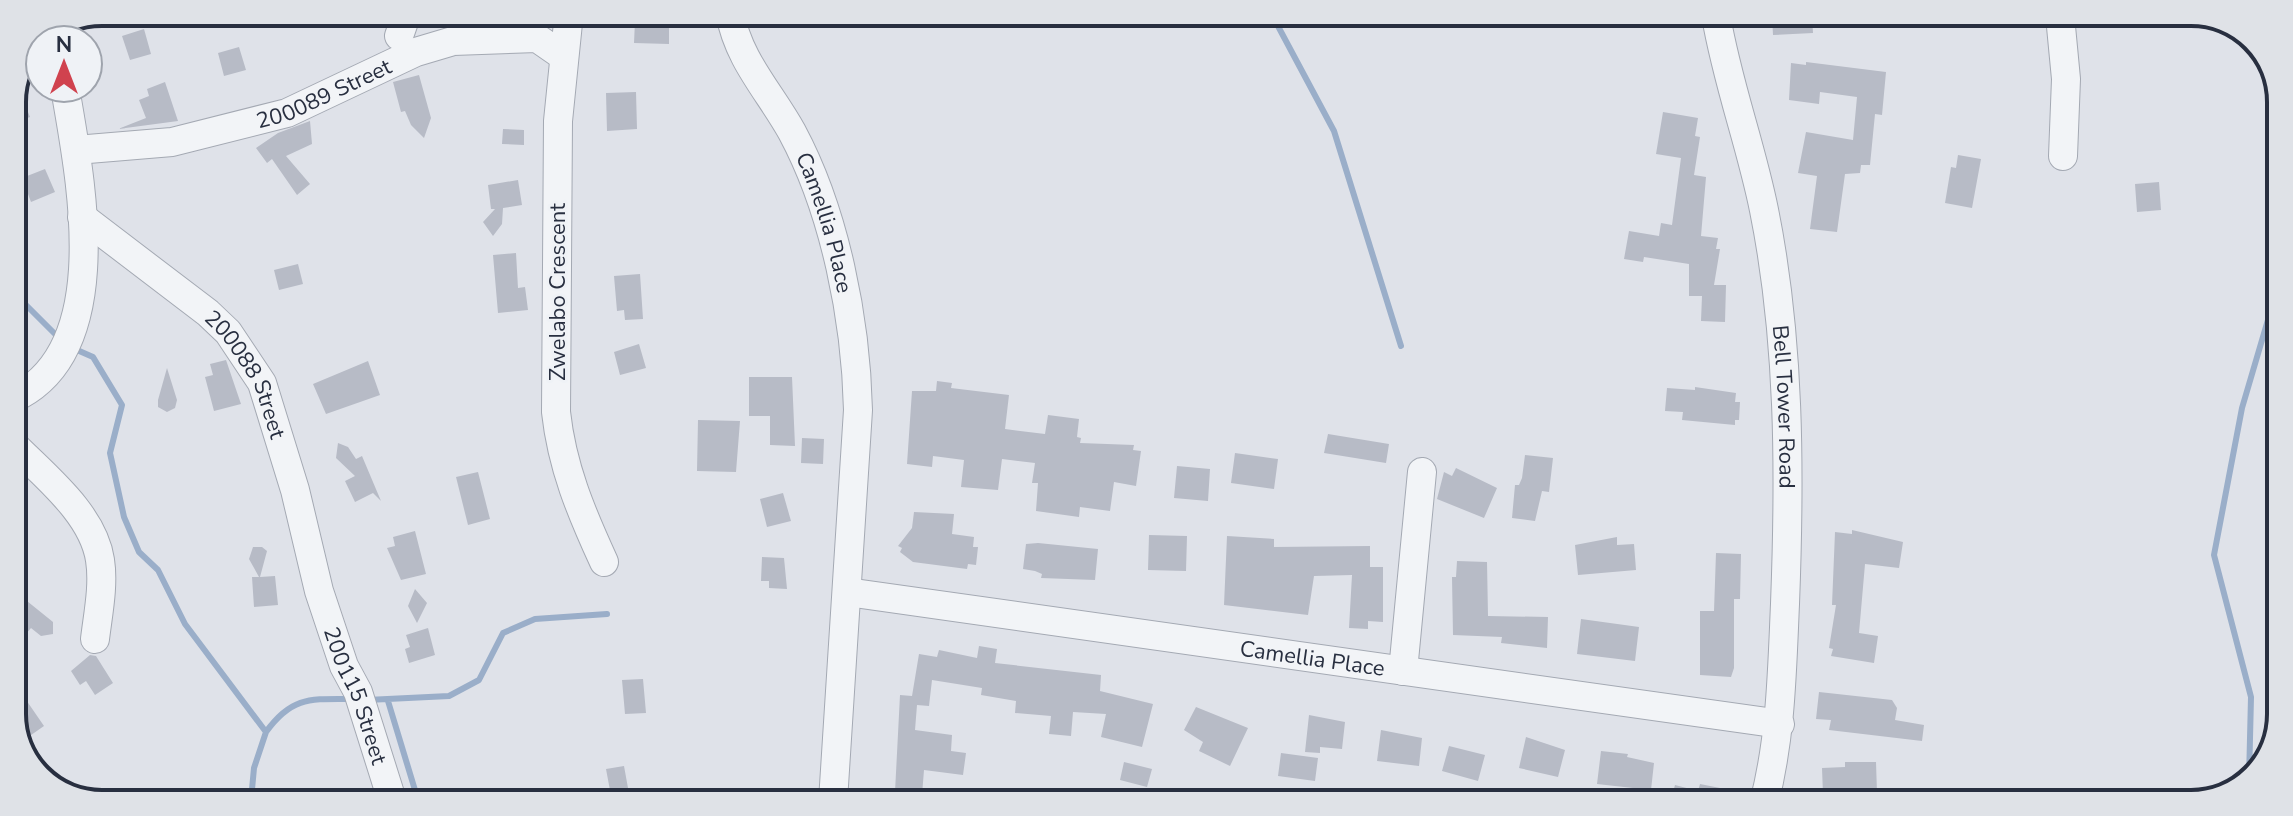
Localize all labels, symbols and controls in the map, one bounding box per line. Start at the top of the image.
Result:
north arrow [24,24,104,104]
text: N [56,30,72,60]
street label: 200089 Street [253,52,397,136]
street label: Camellia Place [788,148,859,296]
street label: Zwelabo Crescent [543,203,573,381]
street label: 200088 Street [198,304,292,443]
street label: Bell Tower Road [1765,324,1802,489]
street label: 200115 Street [316,623,394,768]
street label: Camellia Place [1238,634,1387,684]

